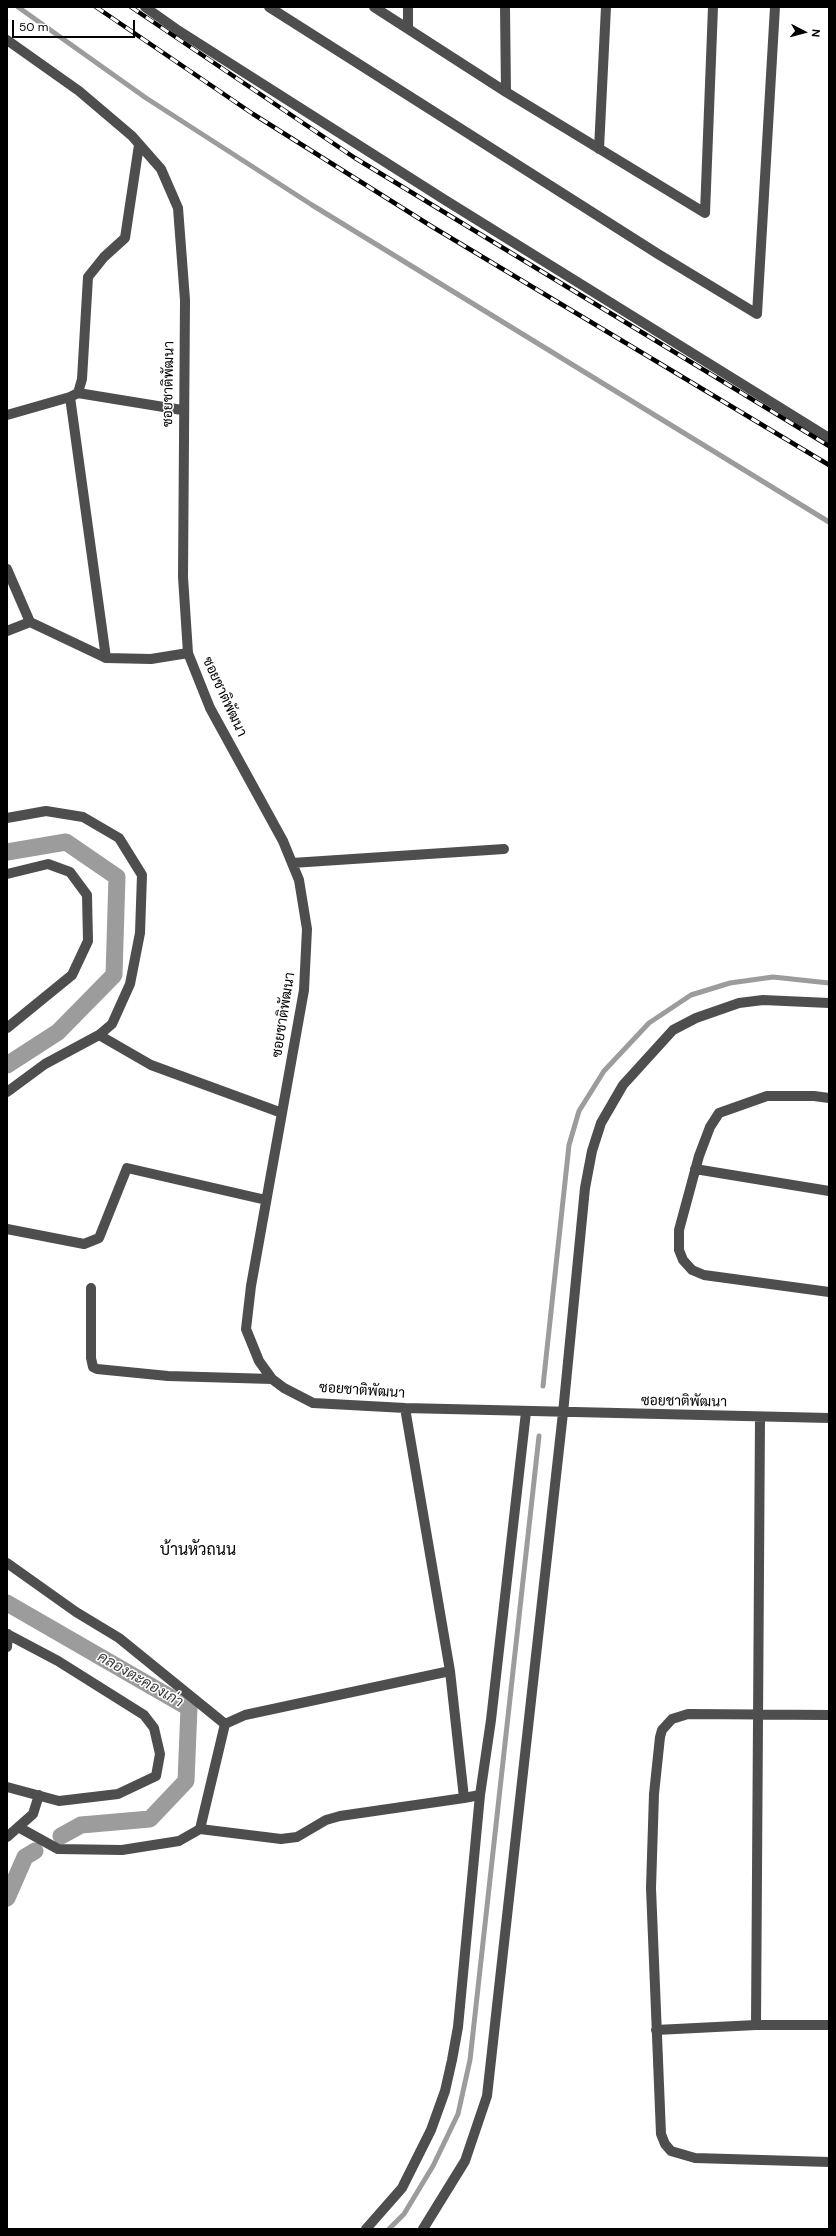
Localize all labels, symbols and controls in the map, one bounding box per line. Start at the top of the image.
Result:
scale bar [14,12,137,38]
north arrow [784,12,824,52]
text: 50 m [19,19,48,35]
text: N [809,29,823,38]
street label: ซอยชาติพัฒนา [160,341,178,427]
street label: ซอยชาติพัฒนา [198,654,250,740]
street label: ซอยชาติพัฒนา [269,971,299,1059]
street label: ซอยชาติพัฒนา [318,1380,406,1402]
street label: ซอยชาติพัฒนา [641,1393,727,1411]
district label: บ้านหัวถนน [160,1541,236,1561]
water label: คลองตะคองเก่า [94,1648,186,1712]

